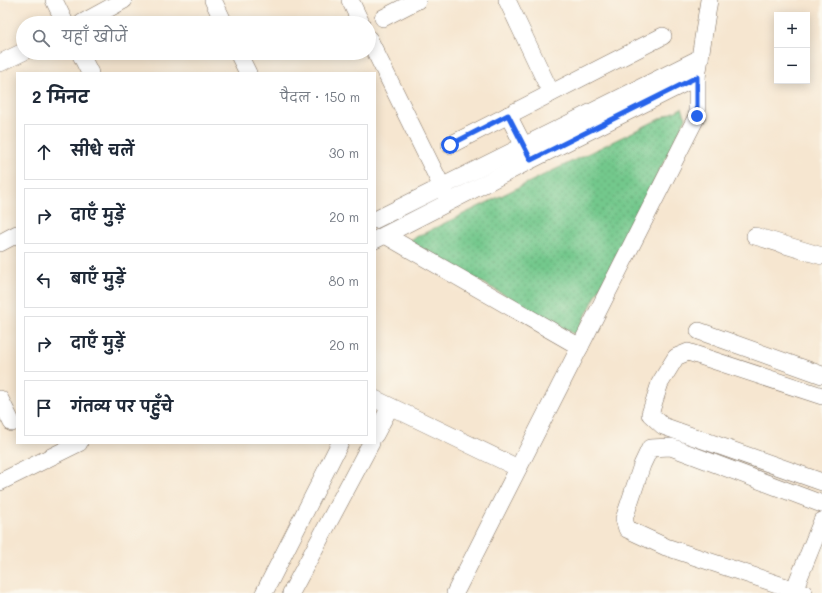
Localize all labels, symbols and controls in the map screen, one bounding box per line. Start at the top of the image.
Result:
map controls [774,12,810,84]
button: + [774,12,810,48]
search box [16,16,376,60]
text: यहाँ खोजें [62,26,127,46]
icon: search [30,27,52,49]
button: − [774,48,810,84]
text: 2 मिनट [32,85,89,107]
text: पैदल · 150 m [280,88,360,105]
route end [688,107,706,125]
route start [441,136,459,154]
text: सीधे चलें [71,140,134,160]
icon: ahead [33,141,55,163]
text: 30 m [329,144,359,161]
text: दाएँ मुड़ें [71,204,125,224]
icon: right [33,205,55,227]
text: 20 m [329,208,359,225]
text: बाएँ मुड़ें [71,268,125,288]
icon: left [33,269,55,291]
text: 80 m [329,272,359,289]
text: दाएँ मुड़ें [71,332,125,352]
icon: right [33,333,55,355]
text: 20 m [329,336,359,353]
text: गंतव्य पर पहुँचे [71,396,173,416]
icon: arrive [33,397,55,419]

